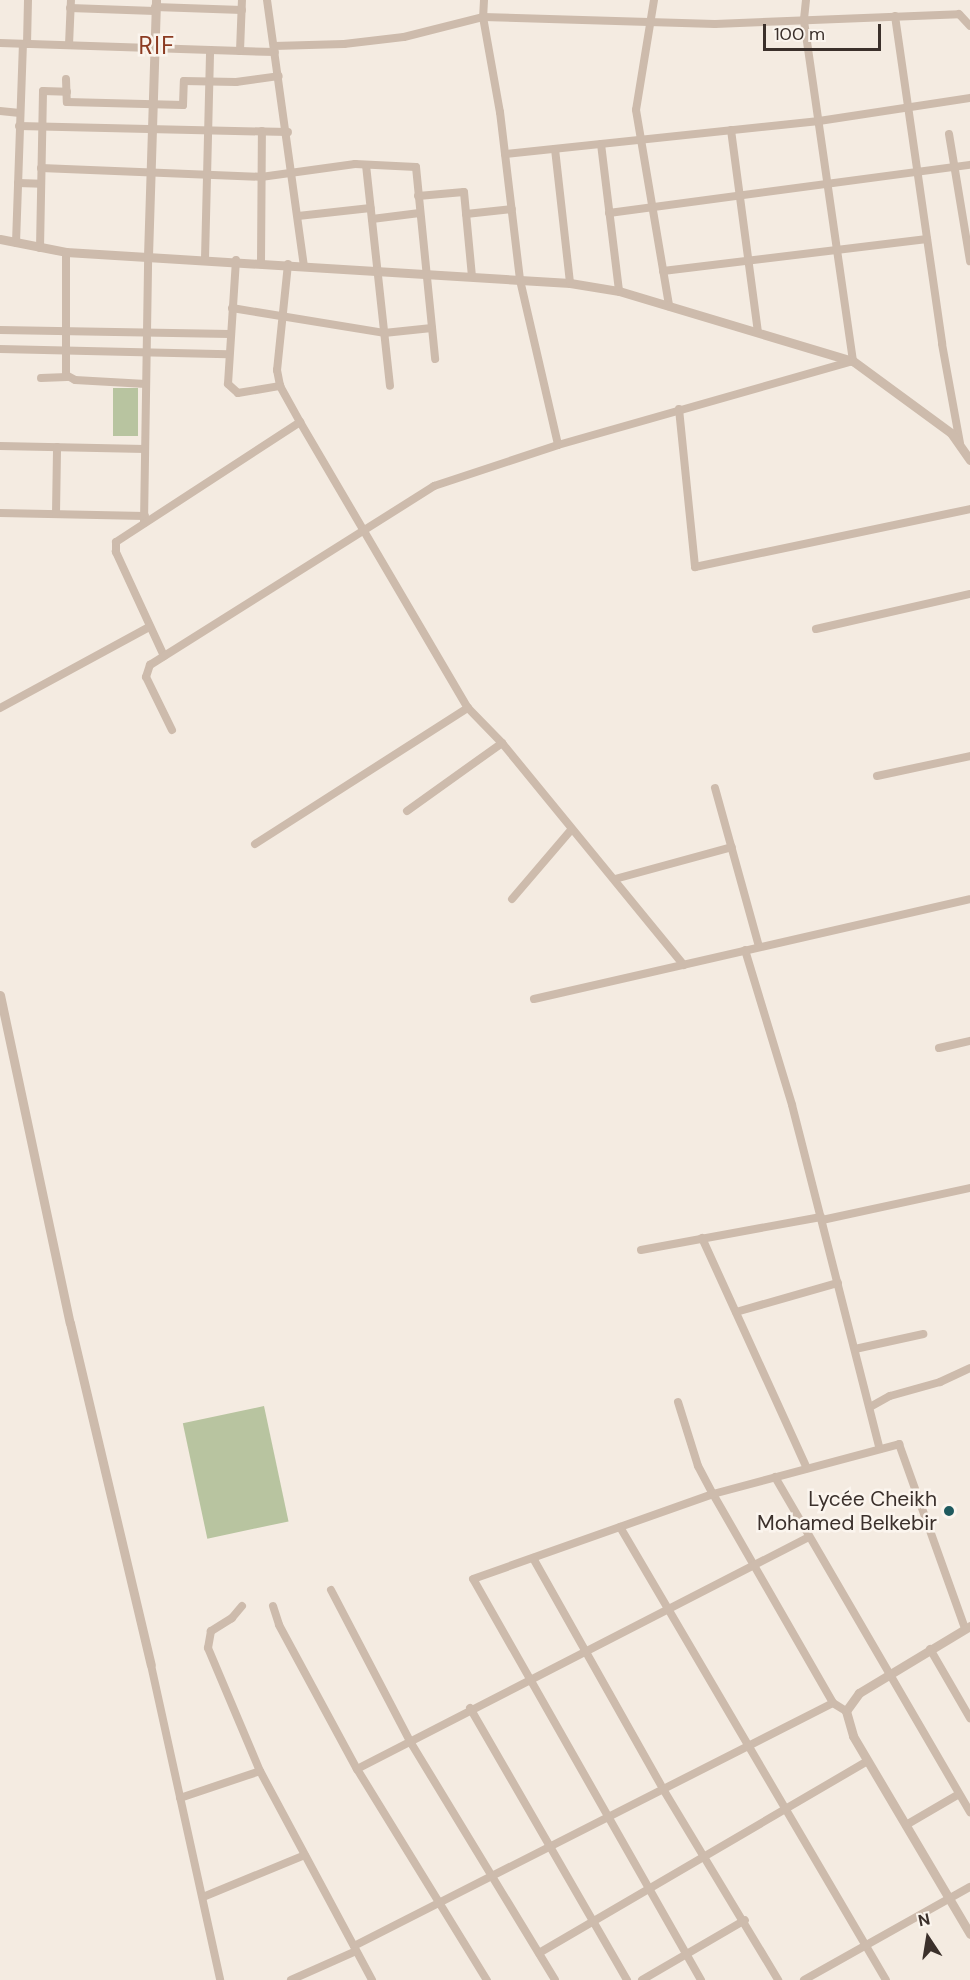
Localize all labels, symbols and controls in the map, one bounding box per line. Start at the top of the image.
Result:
scale bar [766,12,884,50]
text: 100 m [774,22,825,46]
district label: RIF [138,32,176,60]
place label: Lycée Cheikh Mohamed Belkebir [757,1486,937,1536]
marker: Lycée Cheikh Mohamed Belkebir [942,1504,956,1518]
north arrow [898,1908,958,1968]
text: N [916,1908,932,1931]

